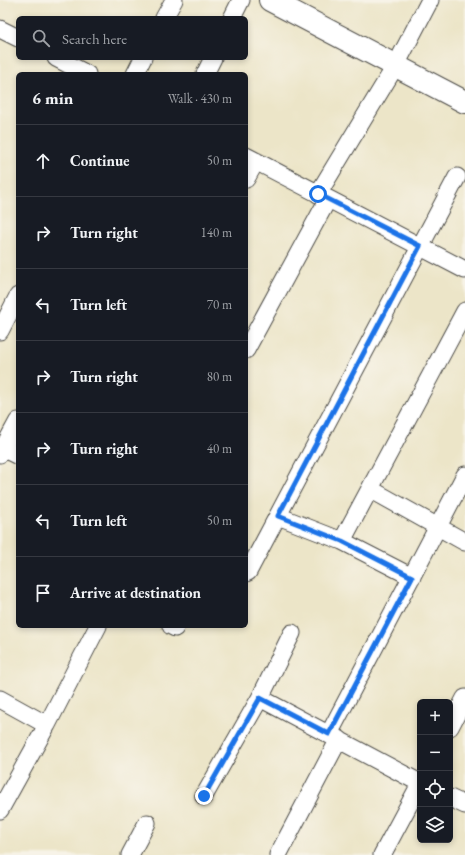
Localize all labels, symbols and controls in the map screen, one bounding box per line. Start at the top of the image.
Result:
search box [16,16,248,60]
icon: search [30,27,52,49]
text: Search here [62,29,127,48]
text: 6 min [32,87,73,109]
text: Walk · 430 m [168,90,232,107]
icon: ahead [32,150,54,172]
text: Continue [70,151,130,170]
text: 50 m [207,152,232,169]
route start [309,185,327,203]
icon: right [32,222,54,244]
text: Turn right [70,223,138,242]
text: 140 m [201,224,232,241]
icon: left [32,294,54,316]
text: Turn left [70,295,127,314]
text: 70 m [207,296,232,313]
icon: right [32,366,54,388]
text: Turn right [70,367,138,386]
text: 80 m [207,368,232,385]
icon: right [32,438,54,460]
text: Turn right [70,439,138,458]
text: 40 m [207,440,232,457]
icon: left [32,510,54,532]
text: Turn left [70,511,127,530]
text: 50 m [207,512,232,529]
icon: arrive [32,582,54,604]
text: Arrive at destination [70,583,201,602]
map controls [417,699,453,843]
button: + [417,699,453,735]
button: − [417,735,453,771]
button: locate [417,771,453,807]
route end [195,787,213,805]
button: layers [417,807,453,843]

